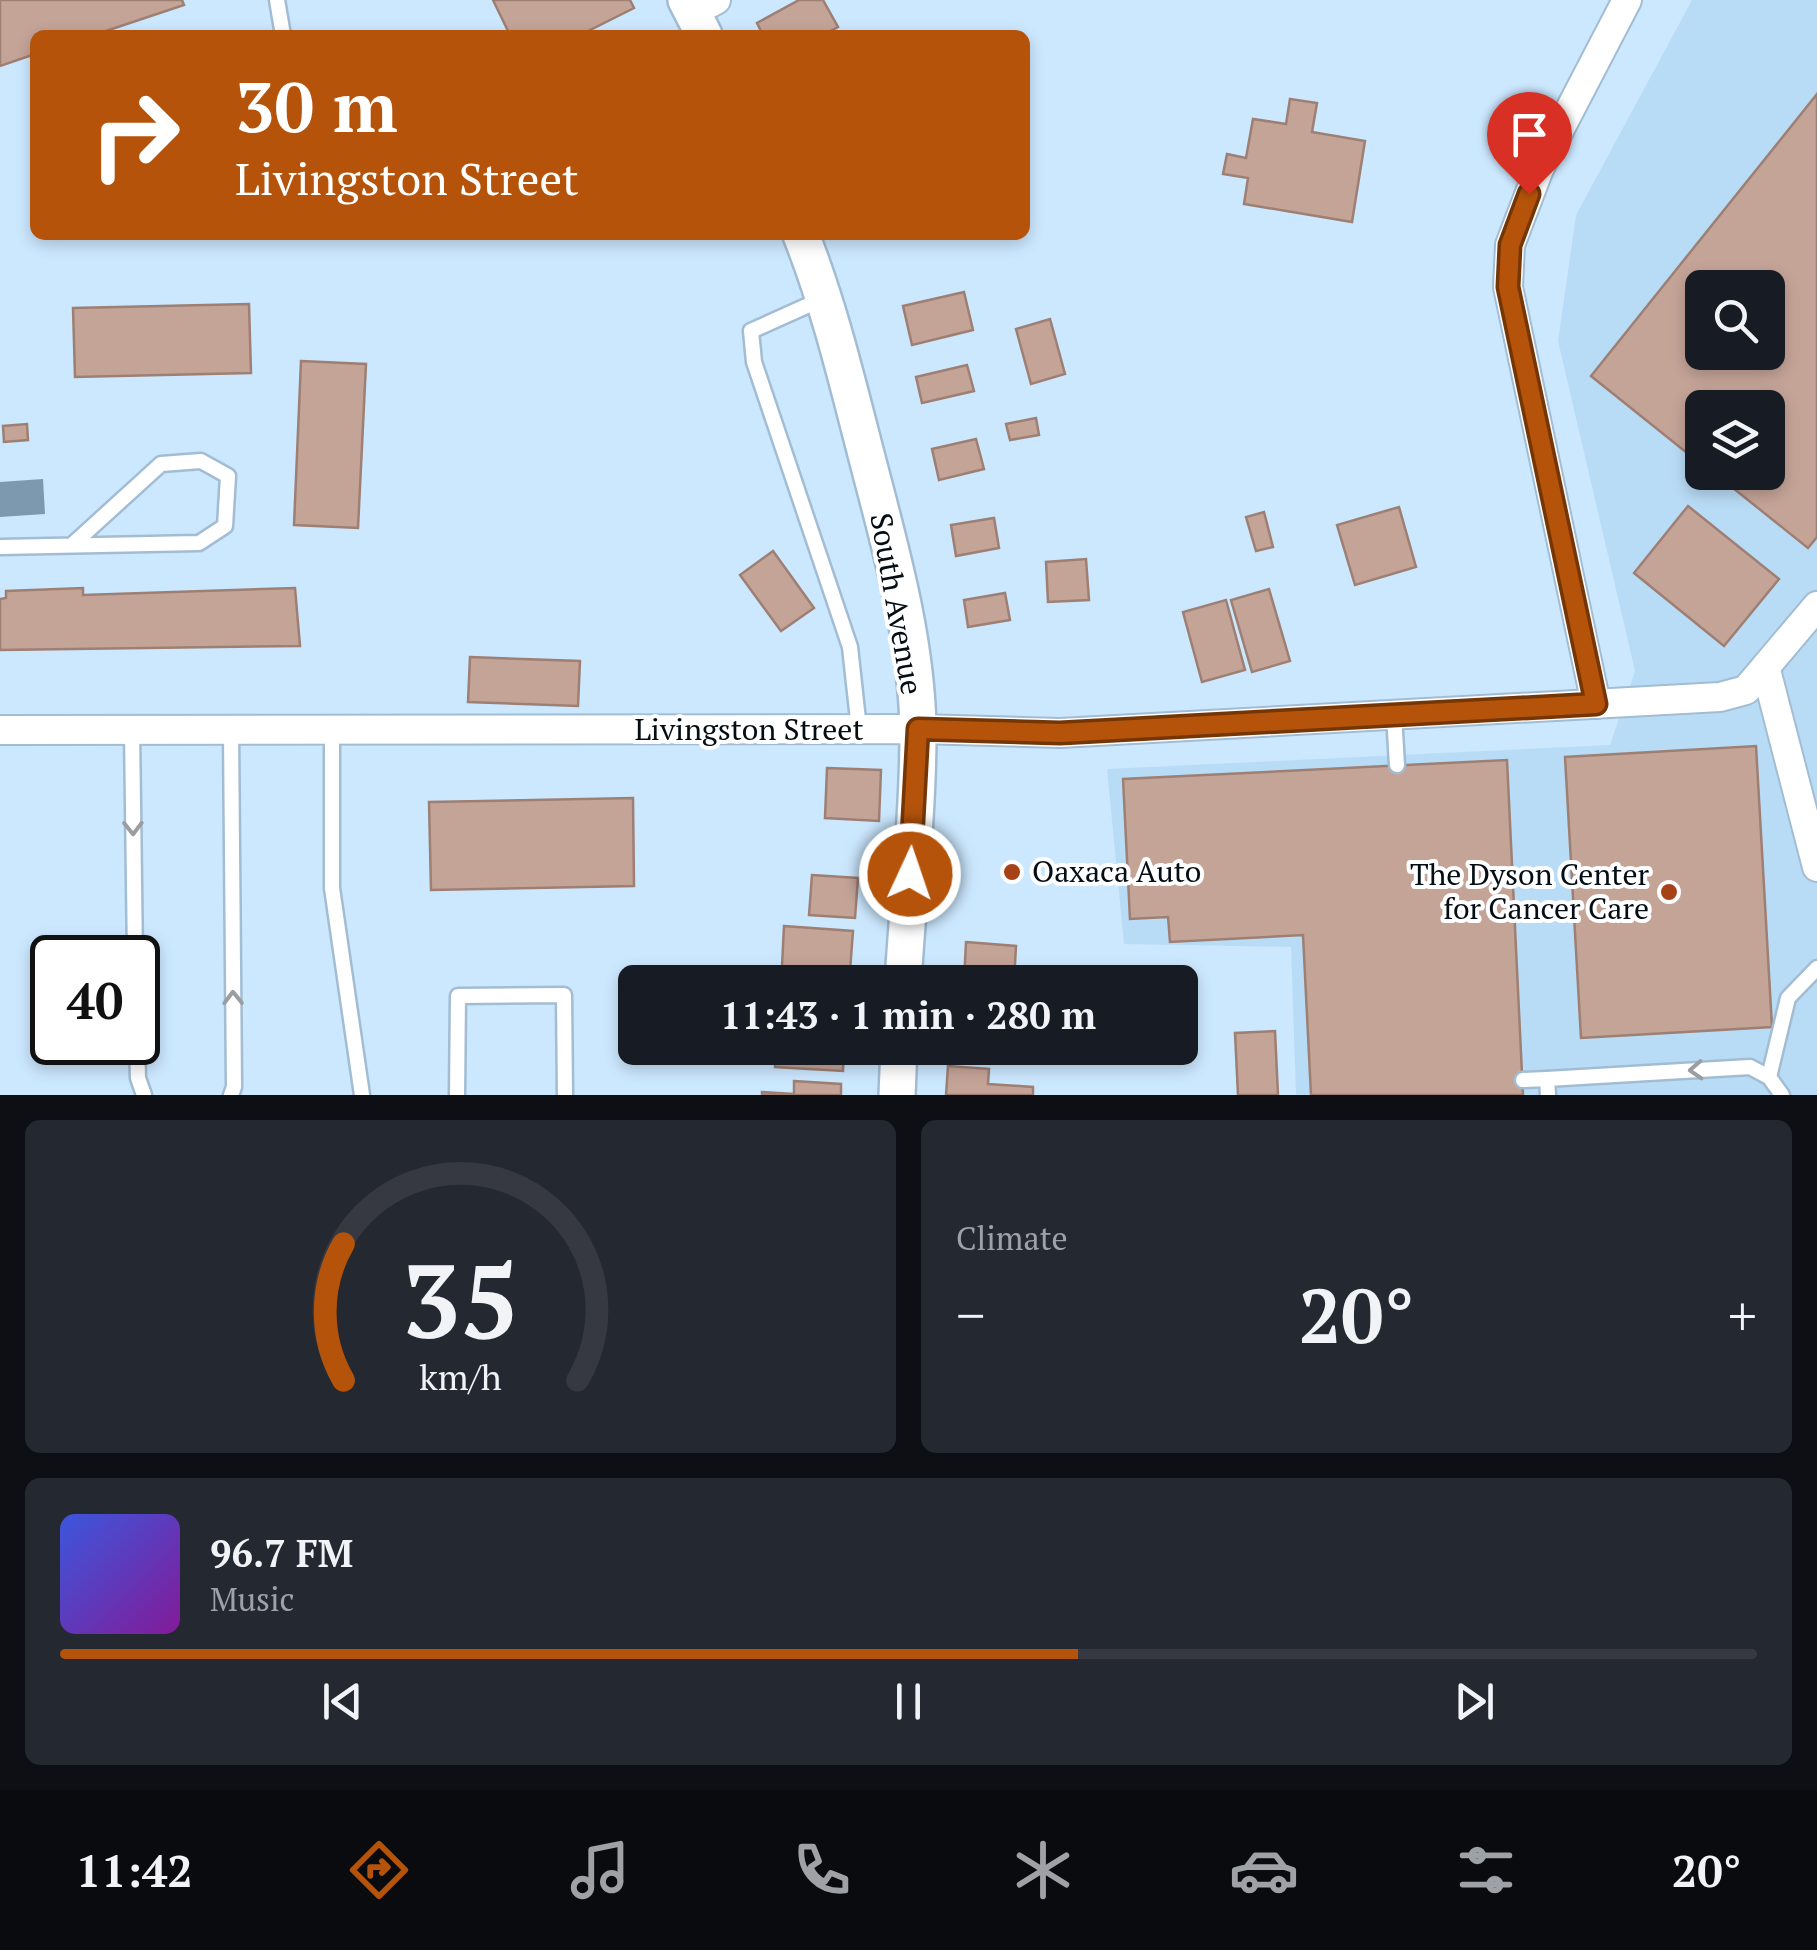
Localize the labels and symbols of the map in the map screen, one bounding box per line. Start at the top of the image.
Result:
pin [1487,92,1572,195]
street label: South Avenue [861,510,933,698]
street label: Livingston Street [634,709,864,749]
one-way arrow [122,820,143,836]
position arrow [858,822,962,926]
place label: Oaxaca Auto [1032,851,1201,891]
place label: The Dyson Center for Cancer Care [1410,854,1649,928]
marker: Oaxaca Auto [1001,861,1023,883]
marker: The Dyson Center for Cancer Care [1658,881,1680,903]
speed limit sign: 40 [30,935,160,1065]
one-way arrow [222,990,244,1006]
one-way arrow [1687,1060,1703,1081]

